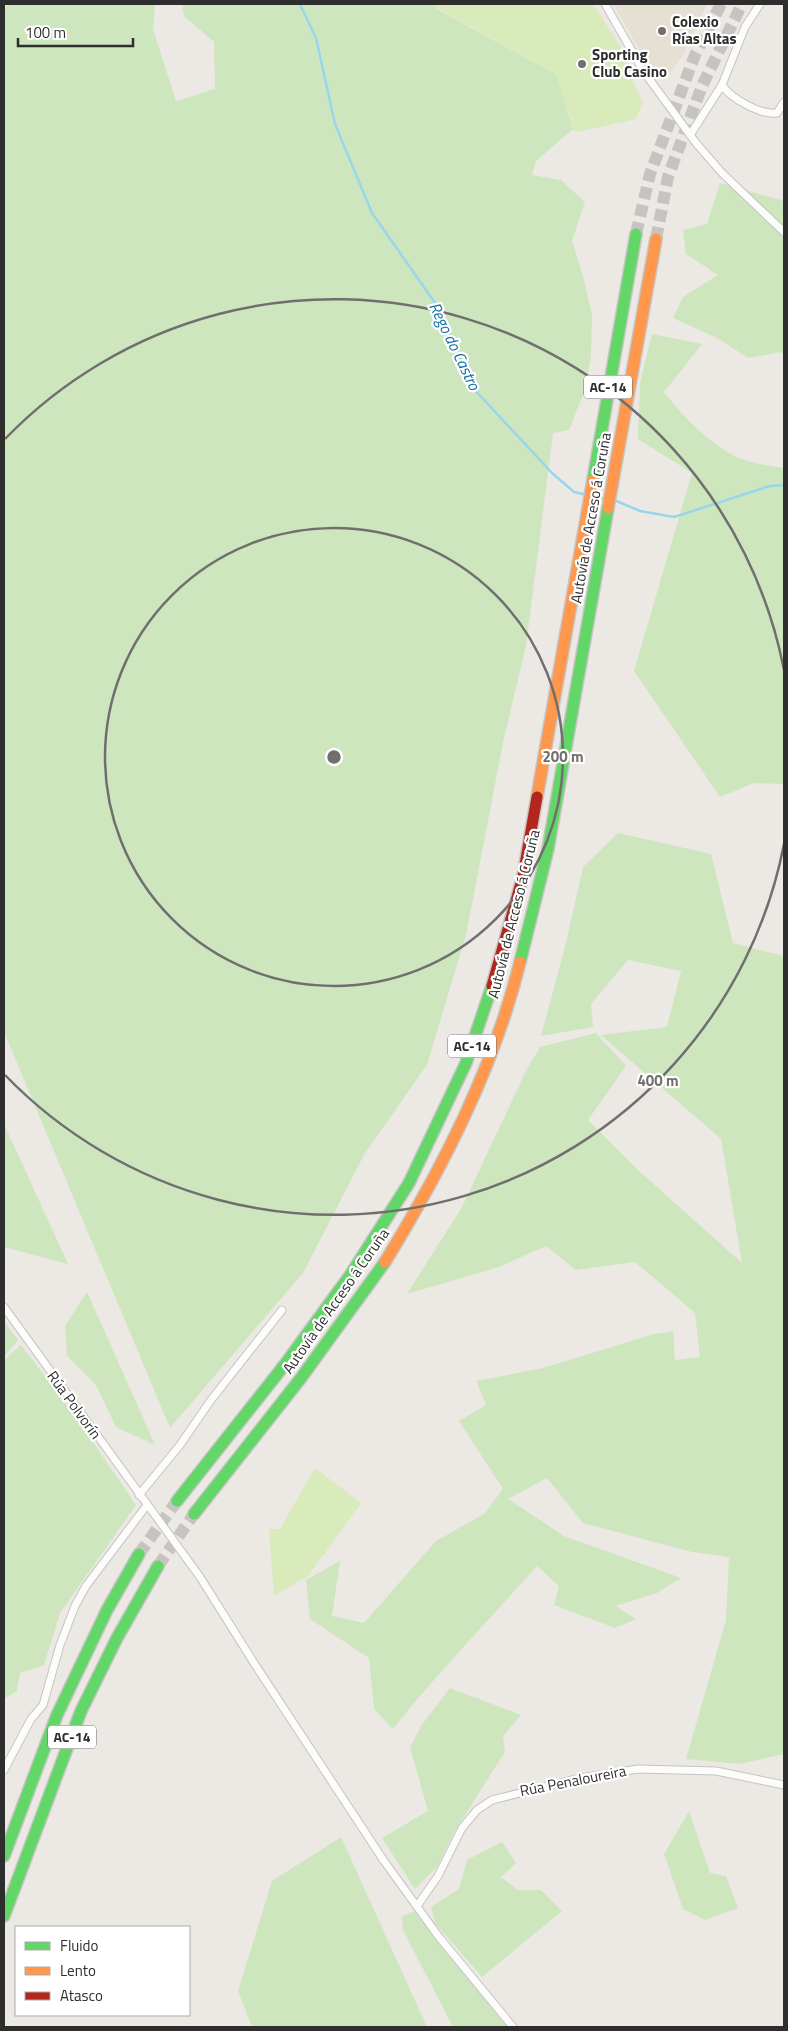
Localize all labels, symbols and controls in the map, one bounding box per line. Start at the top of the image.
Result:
place label: Colexio Rías Altas [672,10,737,50]
scale bar [18,15,132,47]
text: 100 m [25,21,66,44]
marker: Colexio Rías Altas [656,25,668,37]
place label: Sporting Club Casino [592,43,667,83]
marker: Sporting Club Casino [576,58,588,70]
water label: Rego do Castro [423,298,487,395]
road number: AC-14 [584,376,632,398]
street label: Autovía de Acceso á Coruña [564,430,617,605]
text: 200 m [542,745,584,768]
centre of rings [325,748,343,766]
street label: Autovía de Acceso á Coruña [481,827,546,1001]
road number: AC-14 [448,1034,496,1058]
text: 400 m [637,1069,679,1092]
street label: Autovía de Acceso á Coruña [277,1223,395,1378]
street label: Rúa Polvorín [42,1366,107,1444]
road number: AC-14 [48,1725,96,1748]
street label: Rúa Penaloureira [518,1759,629,1802]
legend [15,1926,190,2016]
text: Fluido [60,1934,99,1957]
text: Lento [60,1959,96,1982]
text: Atasco [60,1984,103,2007]

